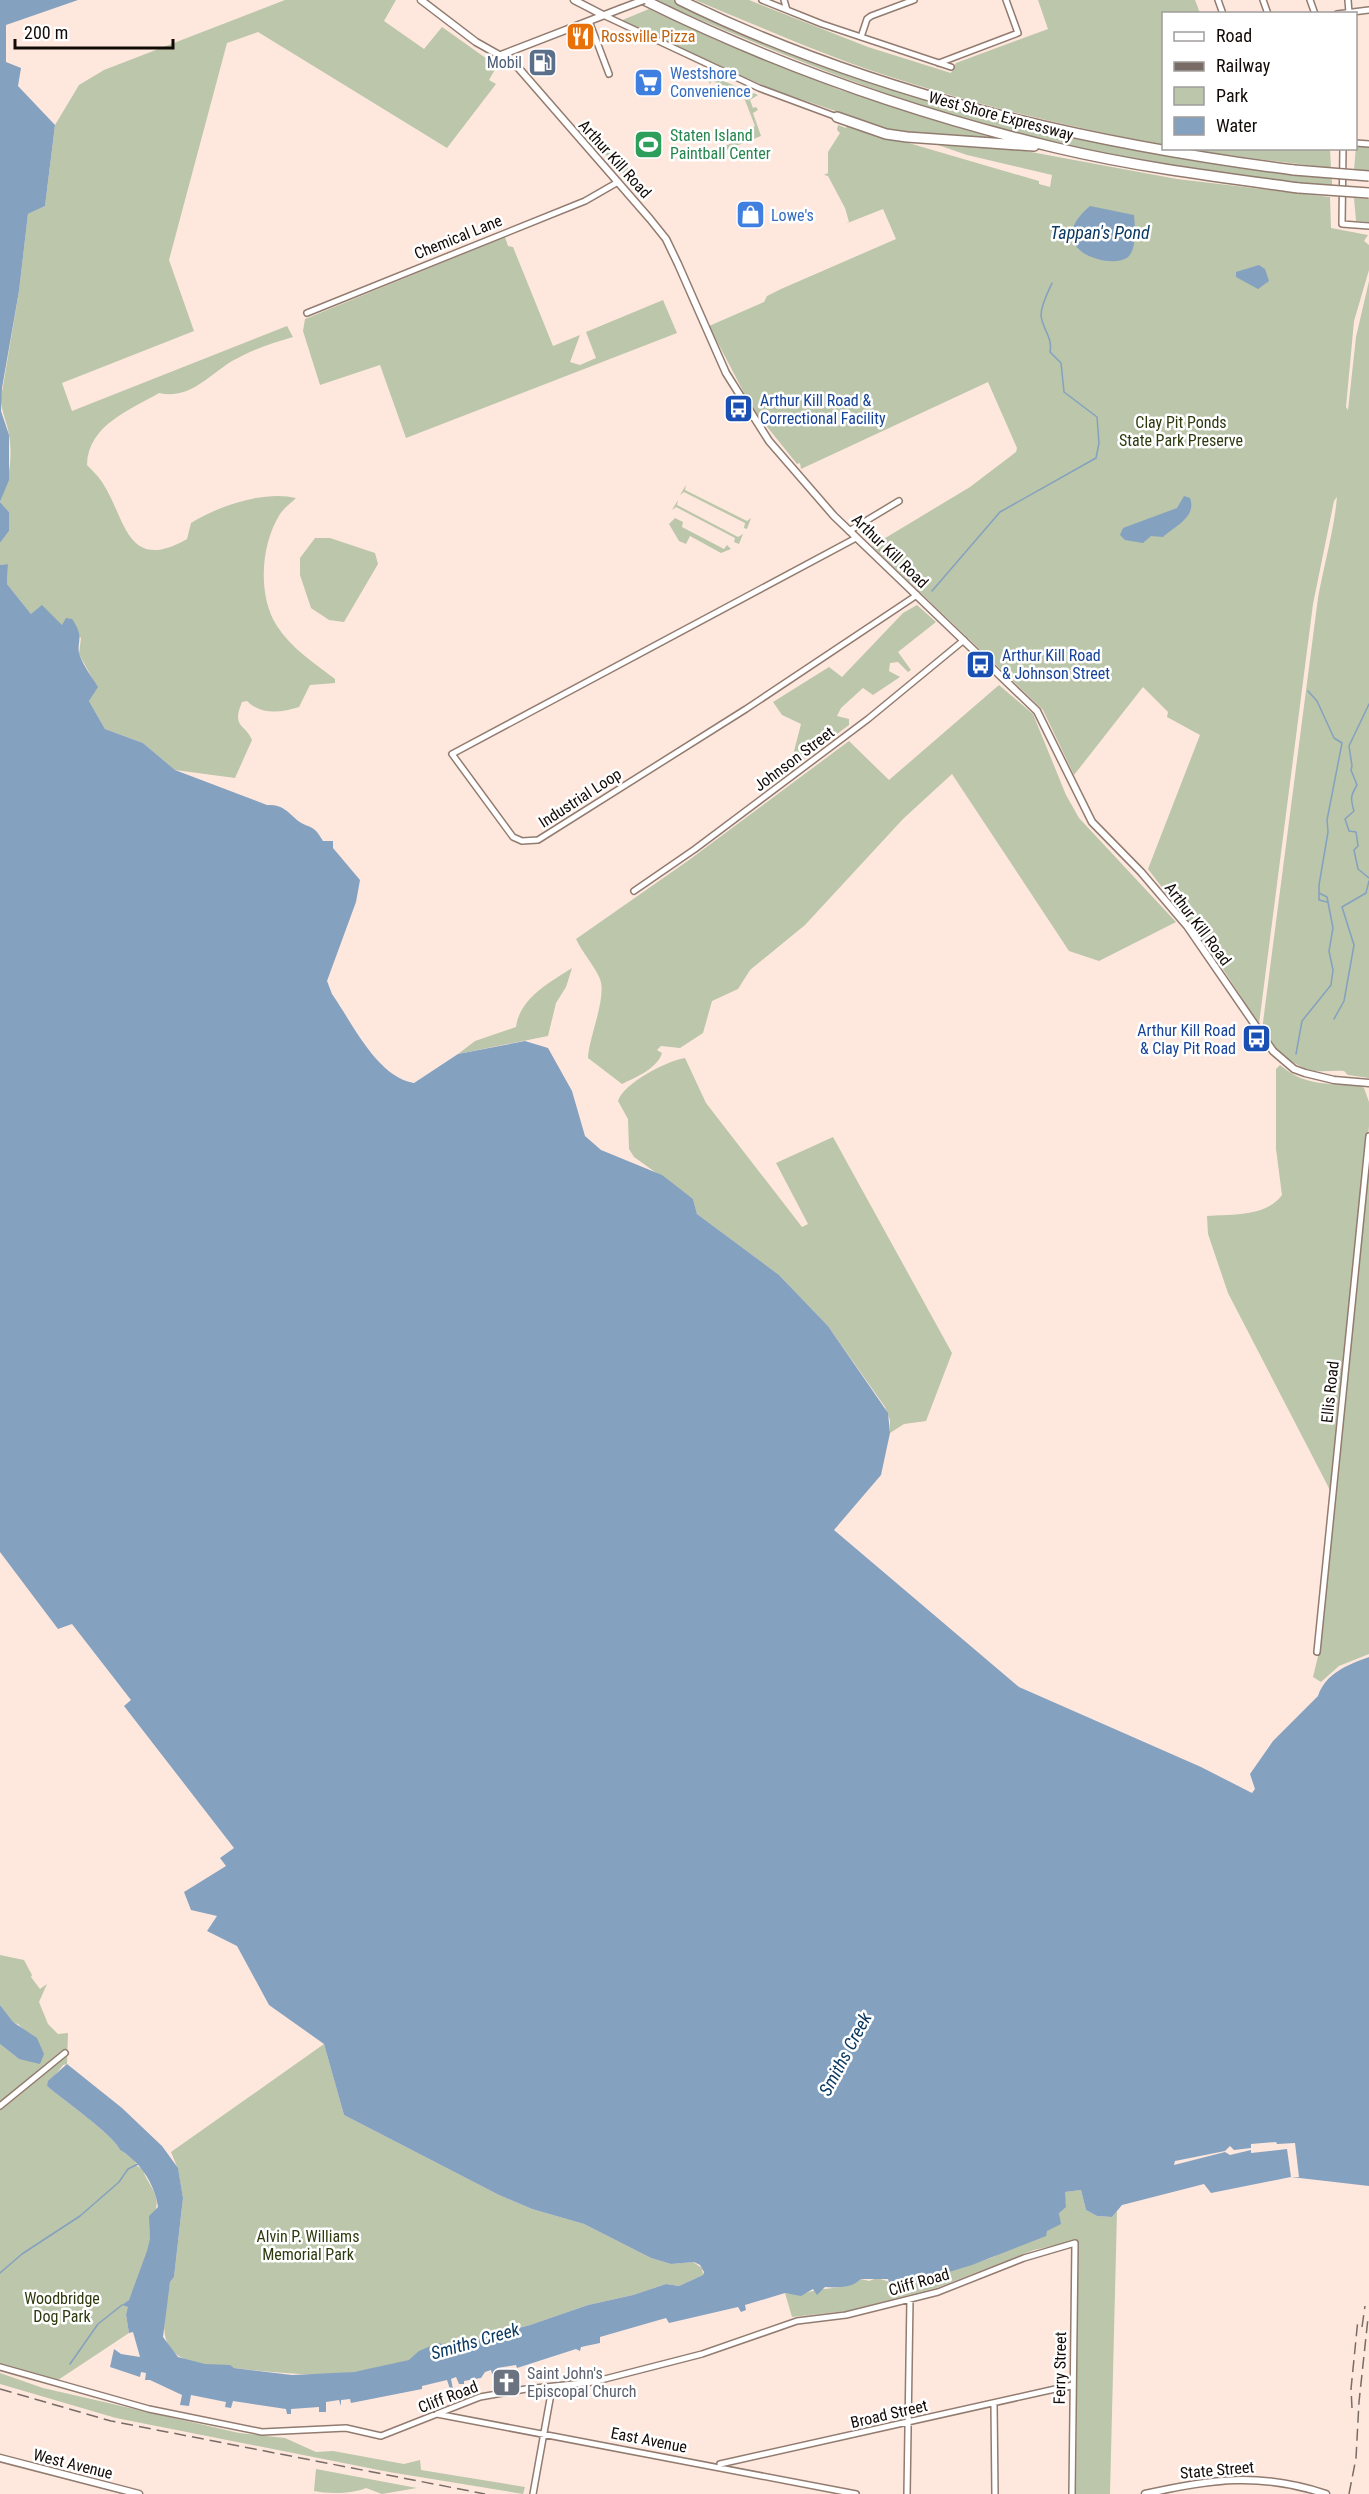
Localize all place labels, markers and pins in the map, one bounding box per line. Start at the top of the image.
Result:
restaurant icon: Rossville Pizza [564,20,596,52]
place label: Rossville Pizza [601,27,695,46]
fuel station icon: Mobil [527,46,559,78]
place label: Mobil [487,53,522,72]
place label: Westshore Convenience [670,64,751,101]
supermarket icon: Westshore Convenience [633,66,665,98]
place label: Staten Island Paintball Center [670,126,771,163]
sports icon: Staten Island Paintball Center [633,128,665,160]
shop icon: Lowe's [734,199,766,231]
place label: Lowe's [771,206,814,225]
place label: Arthur Kill Road & Correctional Facility [760,391,886,428]
bus stop icon: Arthur Kill Road & Correctional Facility [723,393,755,425]
place label: Arthur Kill Road & Johnson Street [1002,646,1110,683]
bus stop icon: Arthur Kill Road & Johnson Street [965,648,997,680]
place label: Arthur Kill Road & Clay Pit Road [1137,1021,1236,1058]
bus stop icon: Arthur Kill Road & Clay Pit Road [1241,1023,1273,1055]
place label: Saint John's Episcopal Church [527,2364,637,2401]
church icon: Saint John's Episcopal Church [490,2366,522,2398]

